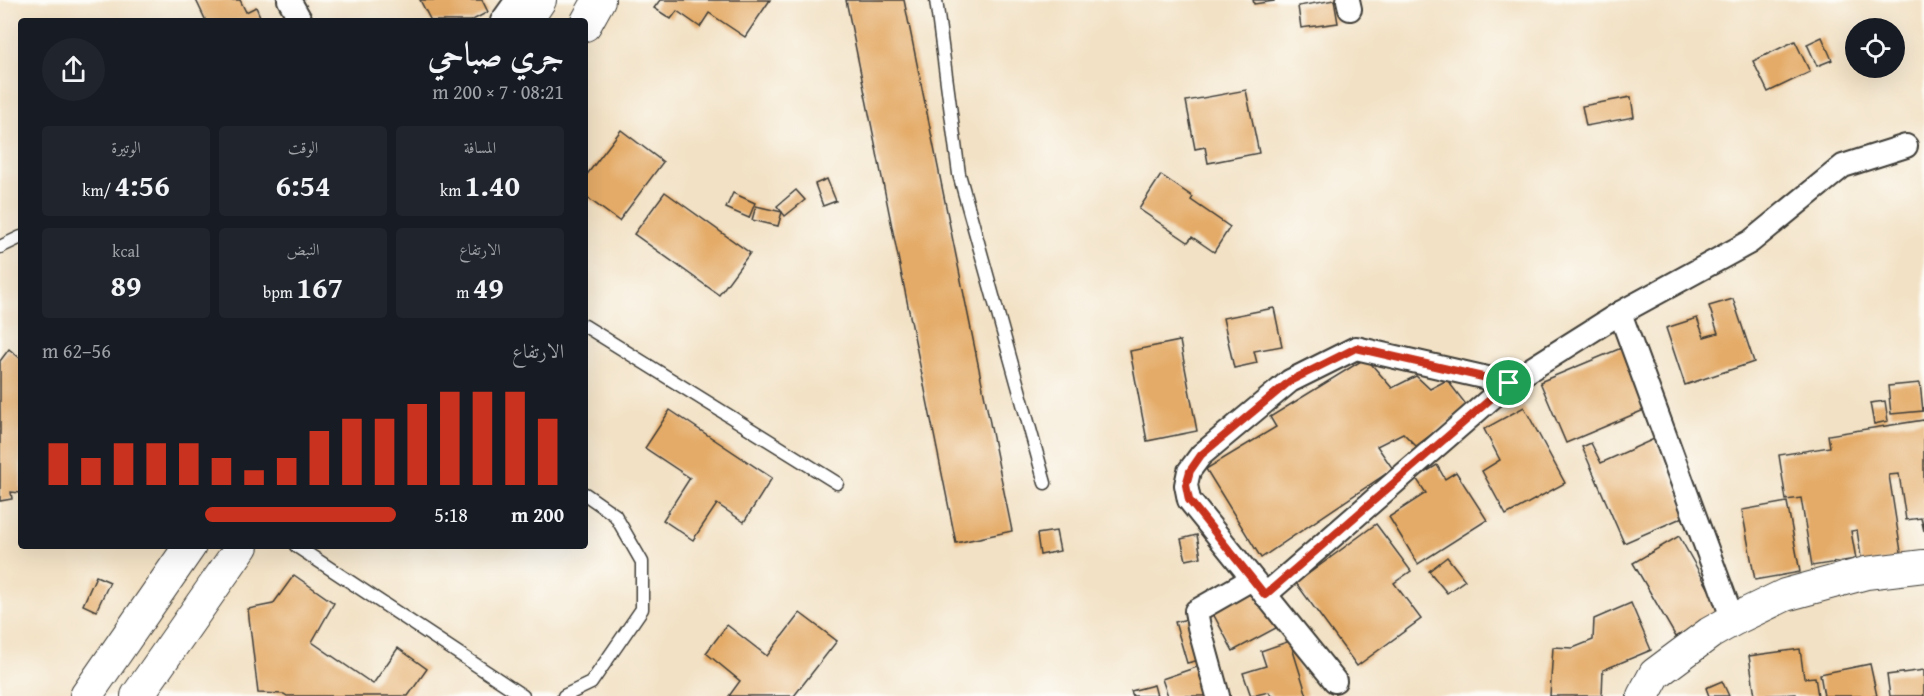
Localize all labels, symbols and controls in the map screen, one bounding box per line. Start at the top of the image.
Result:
map controls [1845,18,1905,78]
button: locate [1845,18,1905,78]
text: جري صباحي [428,30,564,78]
button: share [42,38,105,101]
text: 08:21 · 7 × 200 m [432,77,564,106]
text: الوتيرة [111,135,141,159]
text: الوقت [288,135,318,159]
text: المسافة [464,135,496,159]
text: 4:56 [115,163,170,207]
text: 6:54 [275,163,331,207]
text: 1.40 [465,163,520,207]
text: /km [82,178,115,202]
text: km [440,178,465,202]
text: النبض [287,237,319,261]
text: الارتفاع [459,237,501,261]
text: kcal [112,239,140,263]
text: 89 [110,263,142,307]
text: 167 [296,265,343,309]
text: 49 [473,265,504,309]
text: bpm [263,280,296,304]
text: m [456,280,473,304]
text: 56–62 m [42,336,111,365]
text: الارتفاع [512,336,564,365]
pin [1483,357,1534,408]
icon: arrive [1492,366,1525,399]
text: 5:18 [434,500,468,529]
text: 200 m [511,500,564,529]

